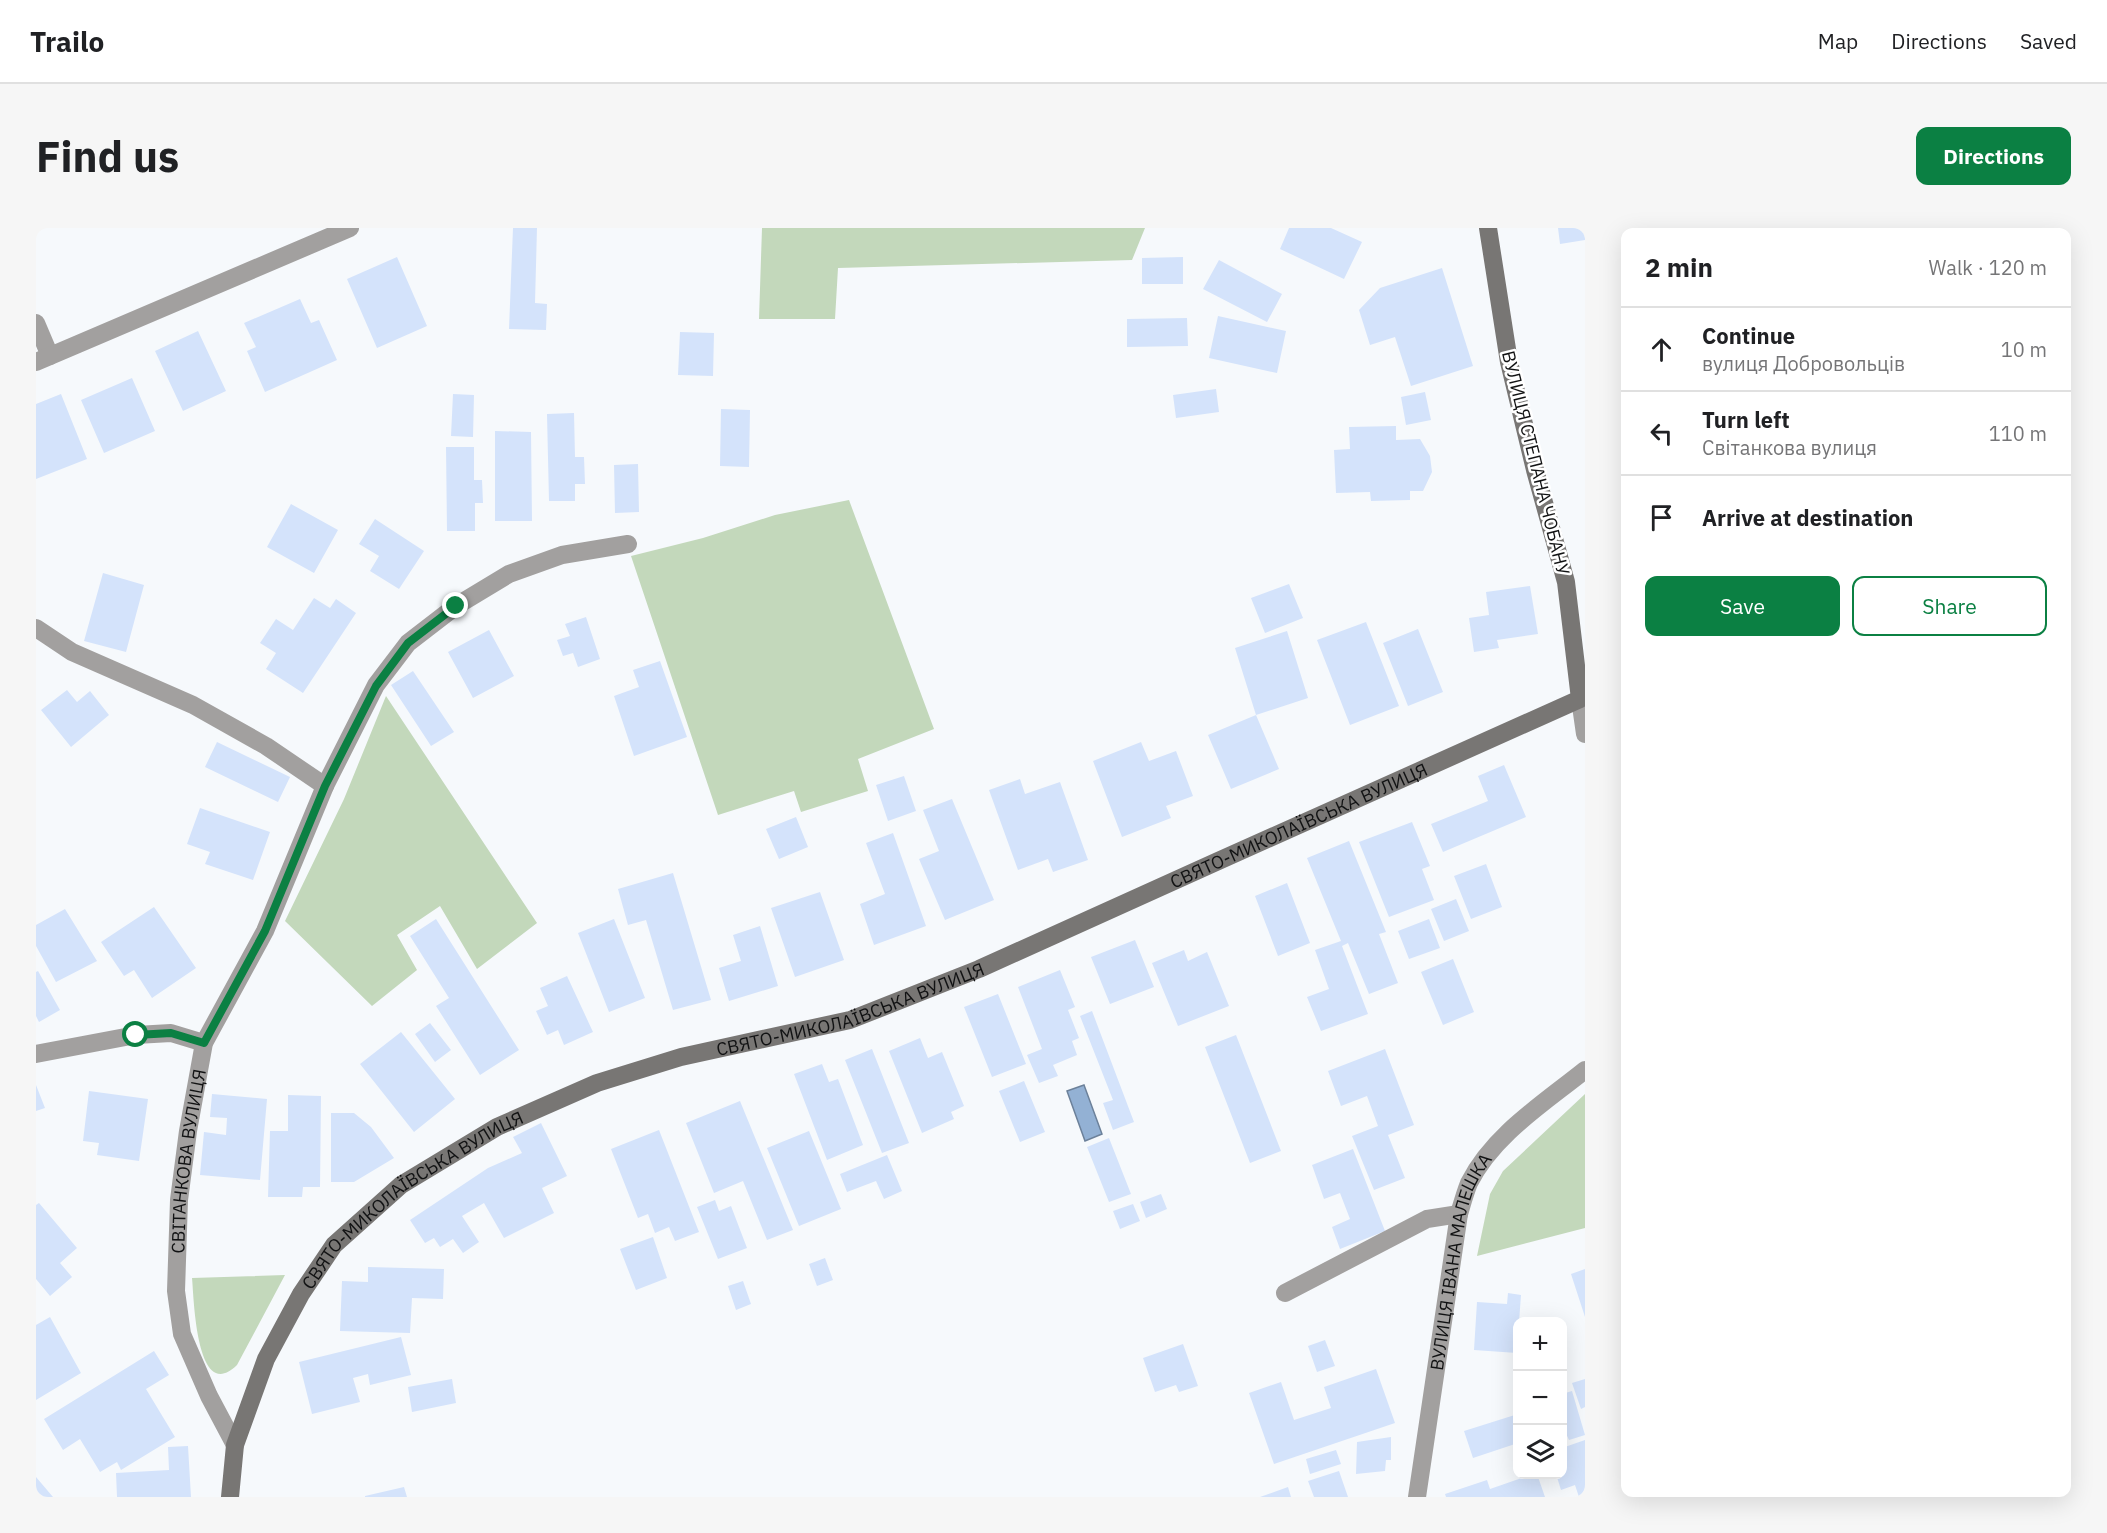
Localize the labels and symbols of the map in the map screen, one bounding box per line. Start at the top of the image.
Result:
street label: ВУЛИЦЯ СТЕПАНА ЧОБАНУ [1497,349,1575,578]
route end [442,592,468,618]
street label: СВЯТО-МИКОЛАЇВСЬКА ВУЛИЦЯ [1166,757,1431,893]
street label: СВЯТО-МИКОЛАЇВСЬКА ВУЛИЦЯ [714,957,987,1060]
route start [122,1021,148,1047]
street label: СВІТАНКОВА ВУЛИЦЯ [166,1067,211,1254]
street label: СВЯТО-МИКОЛАЇВСЬКА ВУЛИЦЯ [296,1105,527,1293]
street label: ВУЛИЦЯ ІВАНА МАЛЕШКА [1424,1148,1496,1372]

